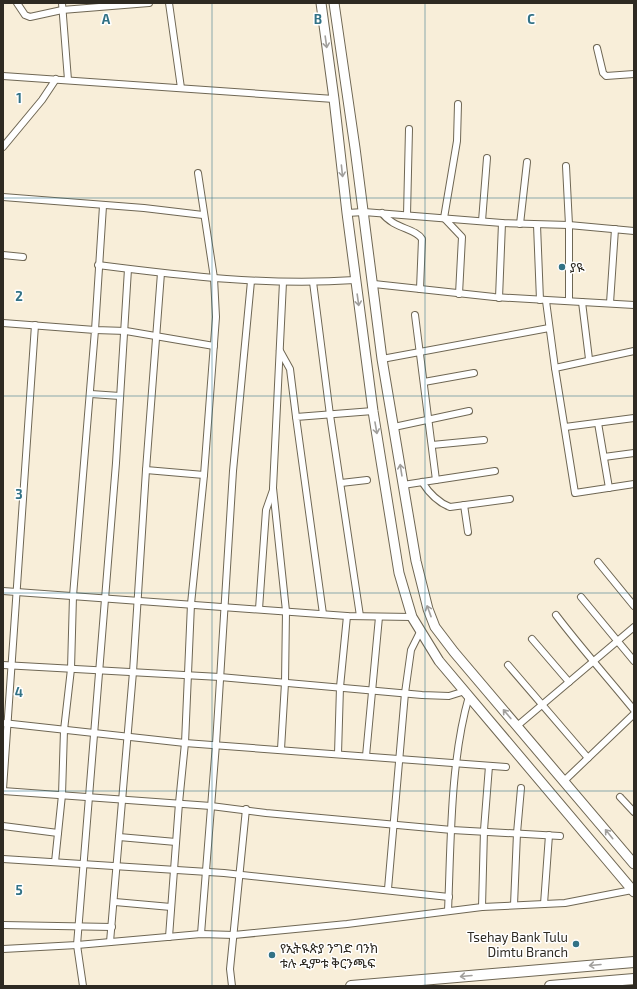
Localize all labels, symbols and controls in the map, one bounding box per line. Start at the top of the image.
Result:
text: A [102,11,111,27]
text: B [314,11,322,27]
text: C [527,11,535,27]
one-way arrow [322,35,330,48]
text: 1 [16,90,22,106]
one-way arrow [338,164,346,177]
place label: ያዪ [570,259,585,275]
marker: ያዪ [557,262,567,272]
text: 2 [15,288,23,304]
one-way arrow [354,293,362,306]
one-way arrow [372,421,380,434]
one-way arrow [397,464,405,477]
text: 3 [15,486,23,502]
one-way arrow [424,605,432,617]
text: 4 [15,684,23,700]
one-way arrow [502,708,511,719]
one-way arrow [605,828,614,839]
text: 5 [15,882,23,898]
place label: Tsehay Bank Tulu Dimtu Branch [467,929,568,960]
marker: Tsehay Bank Tulu Dimtu Branch [571,939,581,949]
place label: የኢትዪጵያ ንግድ ባንክ ቱሉ ዲምቱ ቅርንጫፍ [280,940,378,971]
marker: የኢትዪጵያ ንግድ ባንክ ቱሉ ዲምቱ ቅርንጫፍ [267,950,277,960]
one-way arrow [589,962,602,969]
one-way arrow [460,973,473,980]

